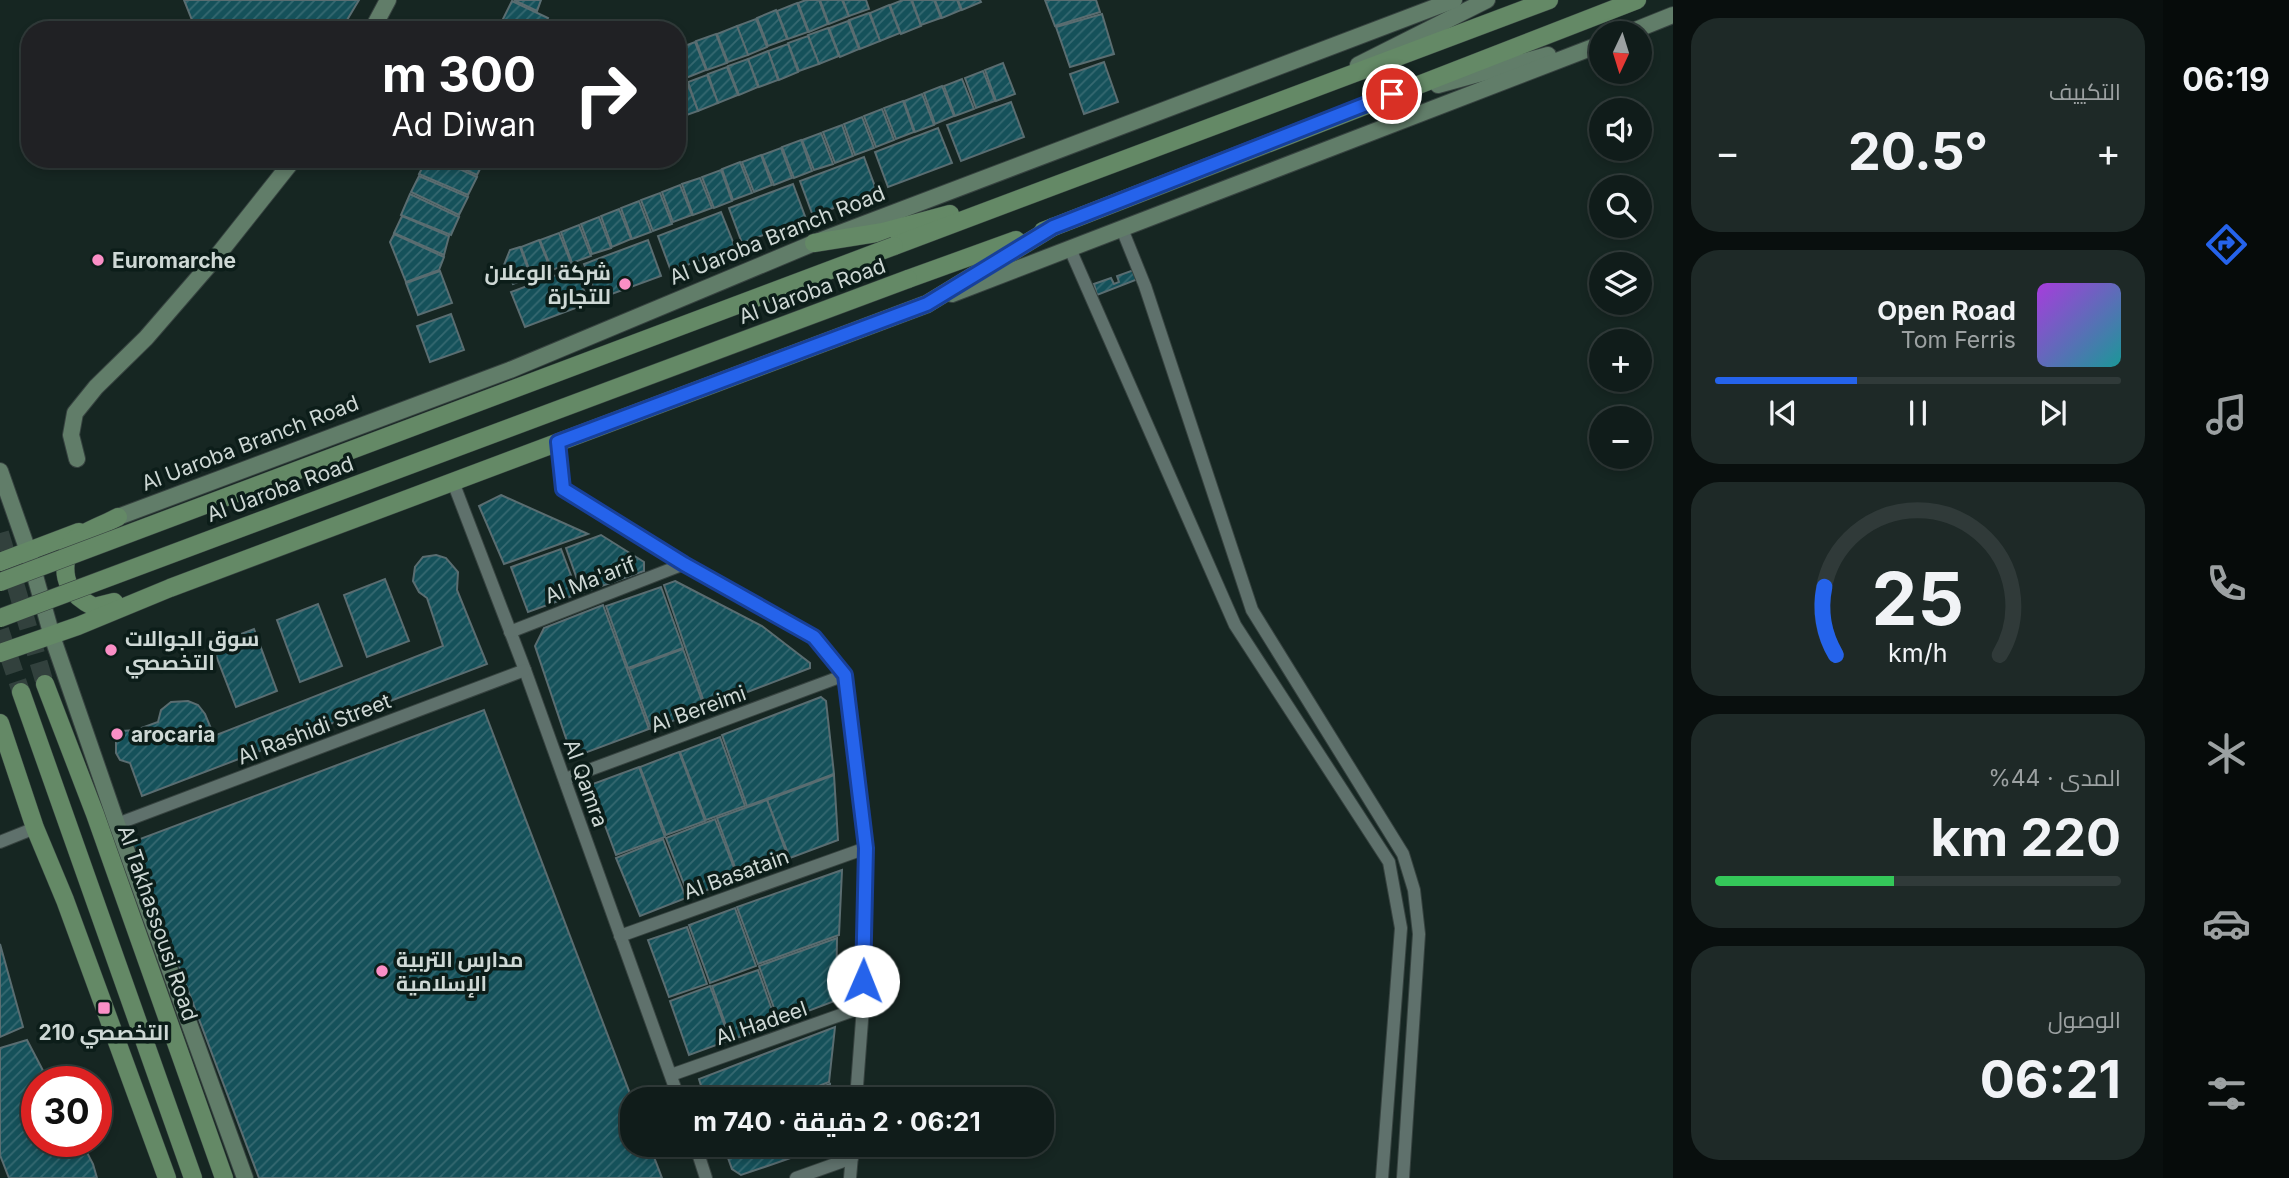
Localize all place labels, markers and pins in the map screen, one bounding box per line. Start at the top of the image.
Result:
pin [1362,64,1422,124]
place label: Euromarche [112,248,236,273]
marker: Euromarche [90,252,106,268]
place label: شركة الوعلان للتجارة [484,260,611,309]
marker: شركة الوعلان للتجارة [617,276,633,292]
place label: سوق الجوالات التخصصي [125,626,259,679]
marker: سوق الجوالات التخصصي [103,642,119,658]
place label: arocaria [131,722,215,747]
marker: arocaria [109,726,125,742]
place label: مدارس التربية الإسلامية [396,947,524,998]
marker: مدارس التربية الإسلامية [374,963,390,979]
marker: التخصصي 210 [96,1000,112,1016]
place label: التخصصي 210 [38,1020,170,1049]

